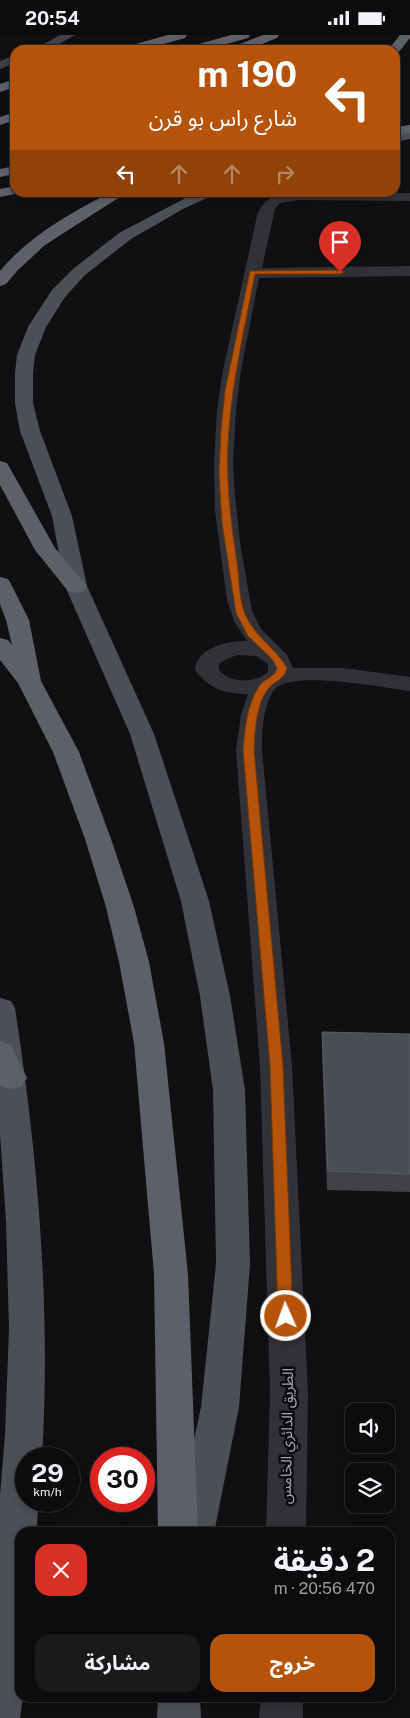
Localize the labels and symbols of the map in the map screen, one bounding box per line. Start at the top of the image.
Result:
pin [319,221,361,272]
position arrow [259,1289,311,1341]
street label: الطريق الدائري الخامس [277,1368,300,1504]
speed limit sign: 30 [90,1447,155,1512]

